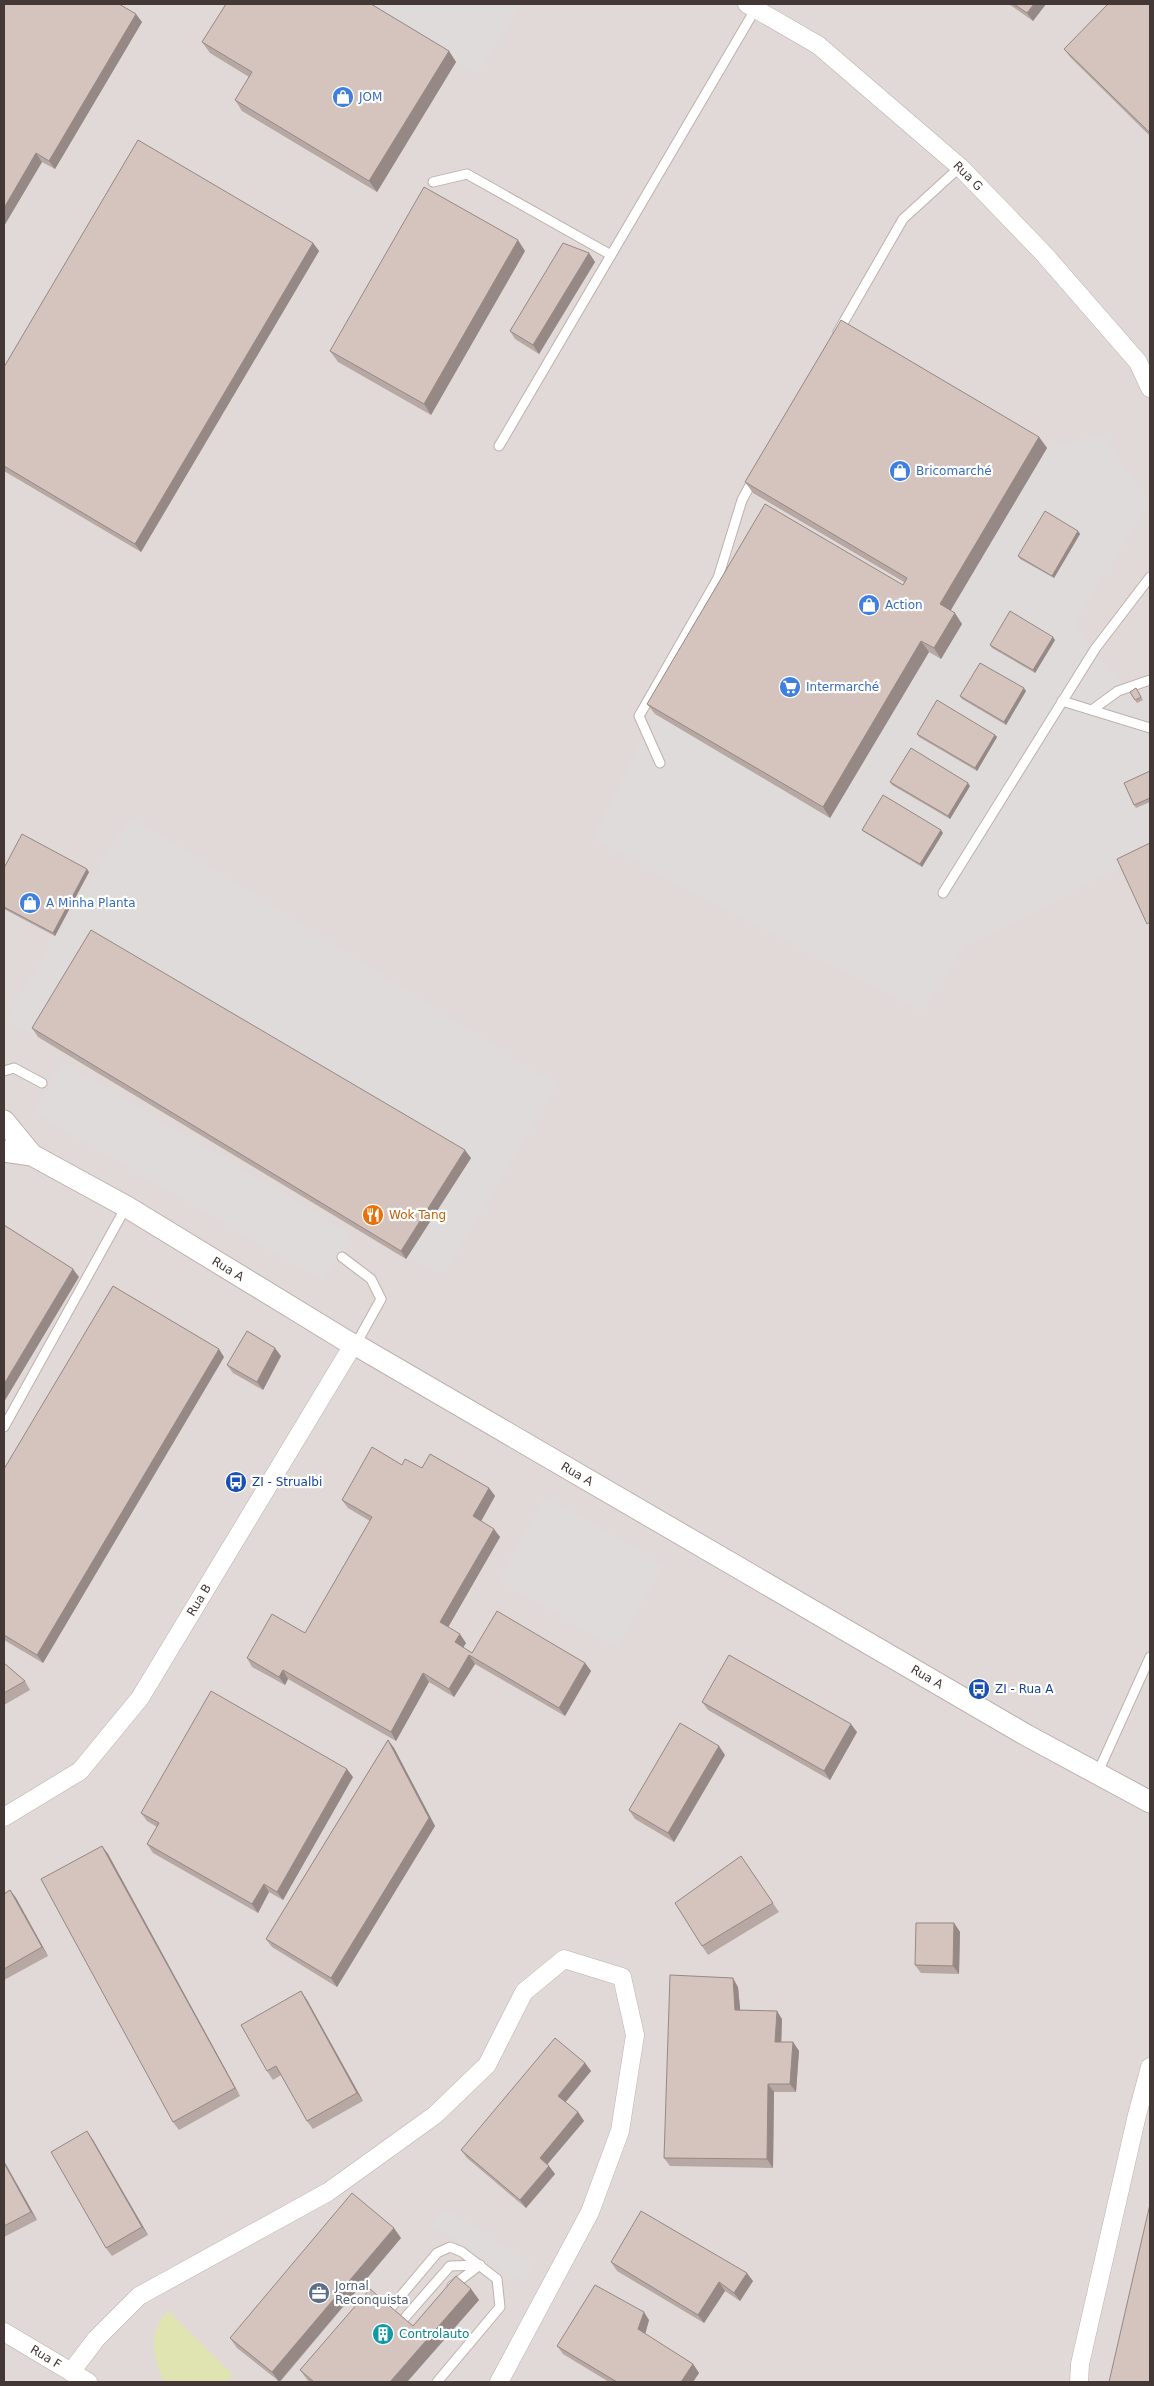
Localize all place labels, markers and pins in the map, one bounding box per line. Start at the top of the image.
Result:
shop icon: JOM [331,85,355,109]
place label: JOM [358,90,382,104]
shop icon: Bricomarché [888,459,912,483]
place label: Bricomarché [916,464,992,478]
shop icon: Action [857,593,881,617]
place label: Action [885,598,923,612]
supermarket icon: Intermarché [778,675,802,699]
place label: Intermarché [806,680,879,694]
shop icon: A Minha Planta [18,891,42,915]
place label: A Minha Planta [46,896,136,910]
restaurant icon: Wok Tang [361,1203,385,1227]
place label: Wok Tang [389,1208,446,1222]
bus stop icon: ZI - Strualbi [224,1470,248,1494]
place label: ZI - Strualbi [252,1475,322,1489]
bus stop icon: ZI - Rua A [967,1677,991,1701]
place label: ZI - Rua A [995,1682,1054,1696]
place label: Jornal Reconquista [334,2279,409,2307]
office icon: Jornal Reconquista [307,2281,331,2305]
building icon: Controlauto [371,2322,395,2346]
place label: Controlauto [399,2327,469,2341]

